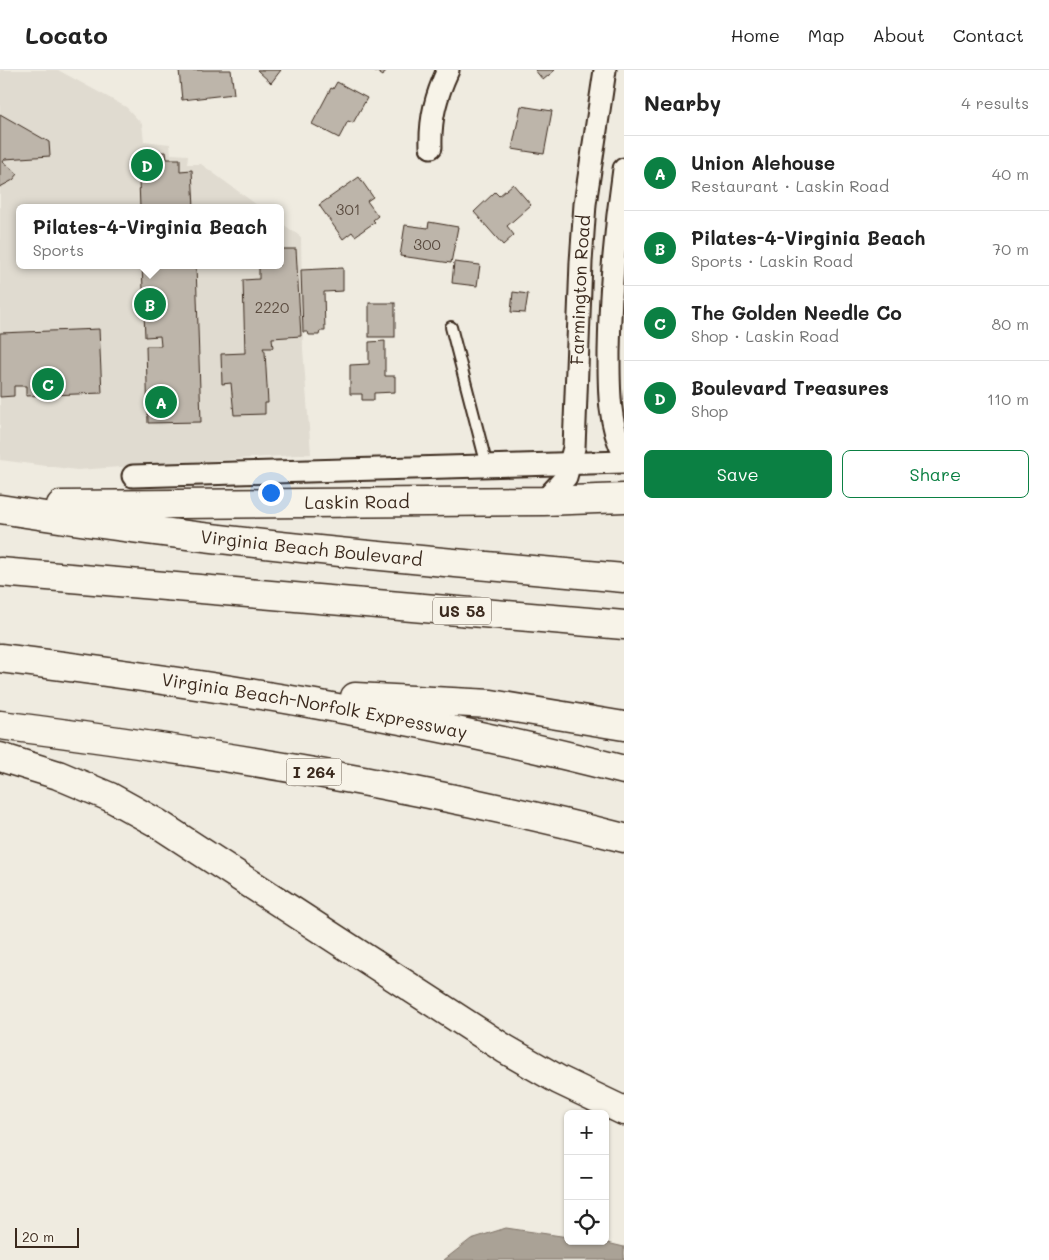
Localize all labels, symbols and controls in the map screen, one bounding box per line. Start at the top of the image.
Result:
text: Locato [25,19,108,50]
text: Home [731,23,780,47]
text: Map [808,23,844,47]
text: About [872,23,925,47]
text: Contact [953,23,1024,47]
text: Nearby [644,89,721,116]
text: 4 results [961,92,1029,113]
pin: D [131,146,163,184]
text: Union Alehouse [691,150,835,175]
text: A [654,163,666,184]
text: 40 m [992,163,1029,184]
text: Restaurant · Laskin Road [691,175,889,196]
house number: 301 [336,199,360,219]
popup [16,204,284,269]
text: Pilates-4-Virginia Beach [33,214,267,239]
street label: Farmington Road [564,214,595,365]
text: Pilates-4-Virginia Beach [691,225,925,250]
house number: 300 [413,234,441,254]
text: B [655,238,665,259]
text: 70 m [992,238,1029,259]
text: Sports [33,239,84,260]
text: Sports · Laskin Road [691,250,853,271]
pin: B [134,285,166,323]
house number: 2220 [255,297,289,317]
text: The Golden Needle Co [691,300,902,325]
text: C [654,313,666,334]
text: 80 m [992,313,1029,334]
text: Shop · Laskin Road [691,325,839,346]
pin: C [32,365,64,403]
text: Boulevard Treasures [691,375,889,400]
pin: A [145,383,177,421]
text: D [654,388,666,409]
text: 110 m [987,388,1029,409]
text: Shop [691,400,728,421]
button: Save [644,450,832,498]
button: Share [842,450,1029,498]
your location [258,480,284,506]
street label: Laskin Road [304,489,410,514]
street label: Virginia Beach Boulevard [199,524,424,571]
road number: US 58 [433,598,491,624]
street label: Virginia Beach-Norfolk Expressway [160,667,470,744]
road number: I 264 [286,759,342,786]
map controls [564,1110,609,1245]
button: + [564,1110,609,1155]
button: − [564,1155,609,1200]
button: locate [564,1200,609,1245]
scale bar [15,1225,79,1248]
text: 20 m [22,1227,54,1246]

